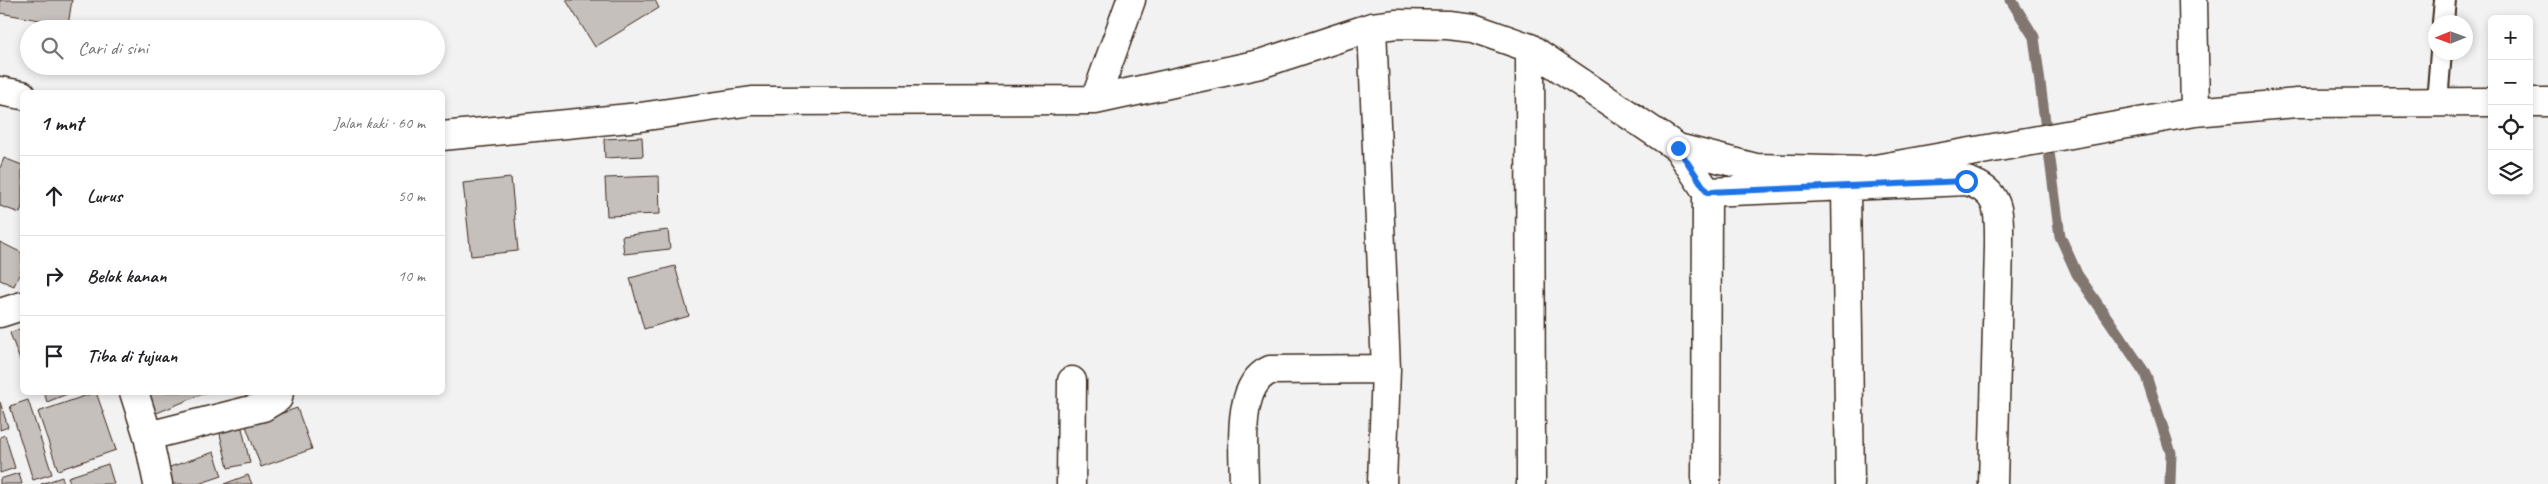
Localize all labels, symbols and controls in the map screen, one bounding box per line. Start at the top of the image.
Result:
north arrow [2428,15,2473,60]
map controls [2488,15,2533,195]
button: + [2488,15,2533,60]
search box [20,20,445,75]
icon: search [38,34,66,62]
text: Cari di sini [78,36,148,60]
button: − [2488,60,2533,105]
button: locate [2488,105,2533,150]
text: 1 mnt [40,110,83,136]
text: Jalan kaki · 60 m [334,113,425,133]
route end [1667,137,1690,160]
button: layers [2488,150,2533,195]
route start [1955,170,1978,193]
icon: ahead [40,182,68,210]
text: Lurus [87,184,122,208]
text: 50 m [398,186,425,206]
icon: right [40,262,68,290]
text: Belok kanan [87,264,166,288]
text: 10 m [398,266,425,286]
icon: arrive [40,342,68,370]
text: Tiba di tujuan [87,344,177,368]

